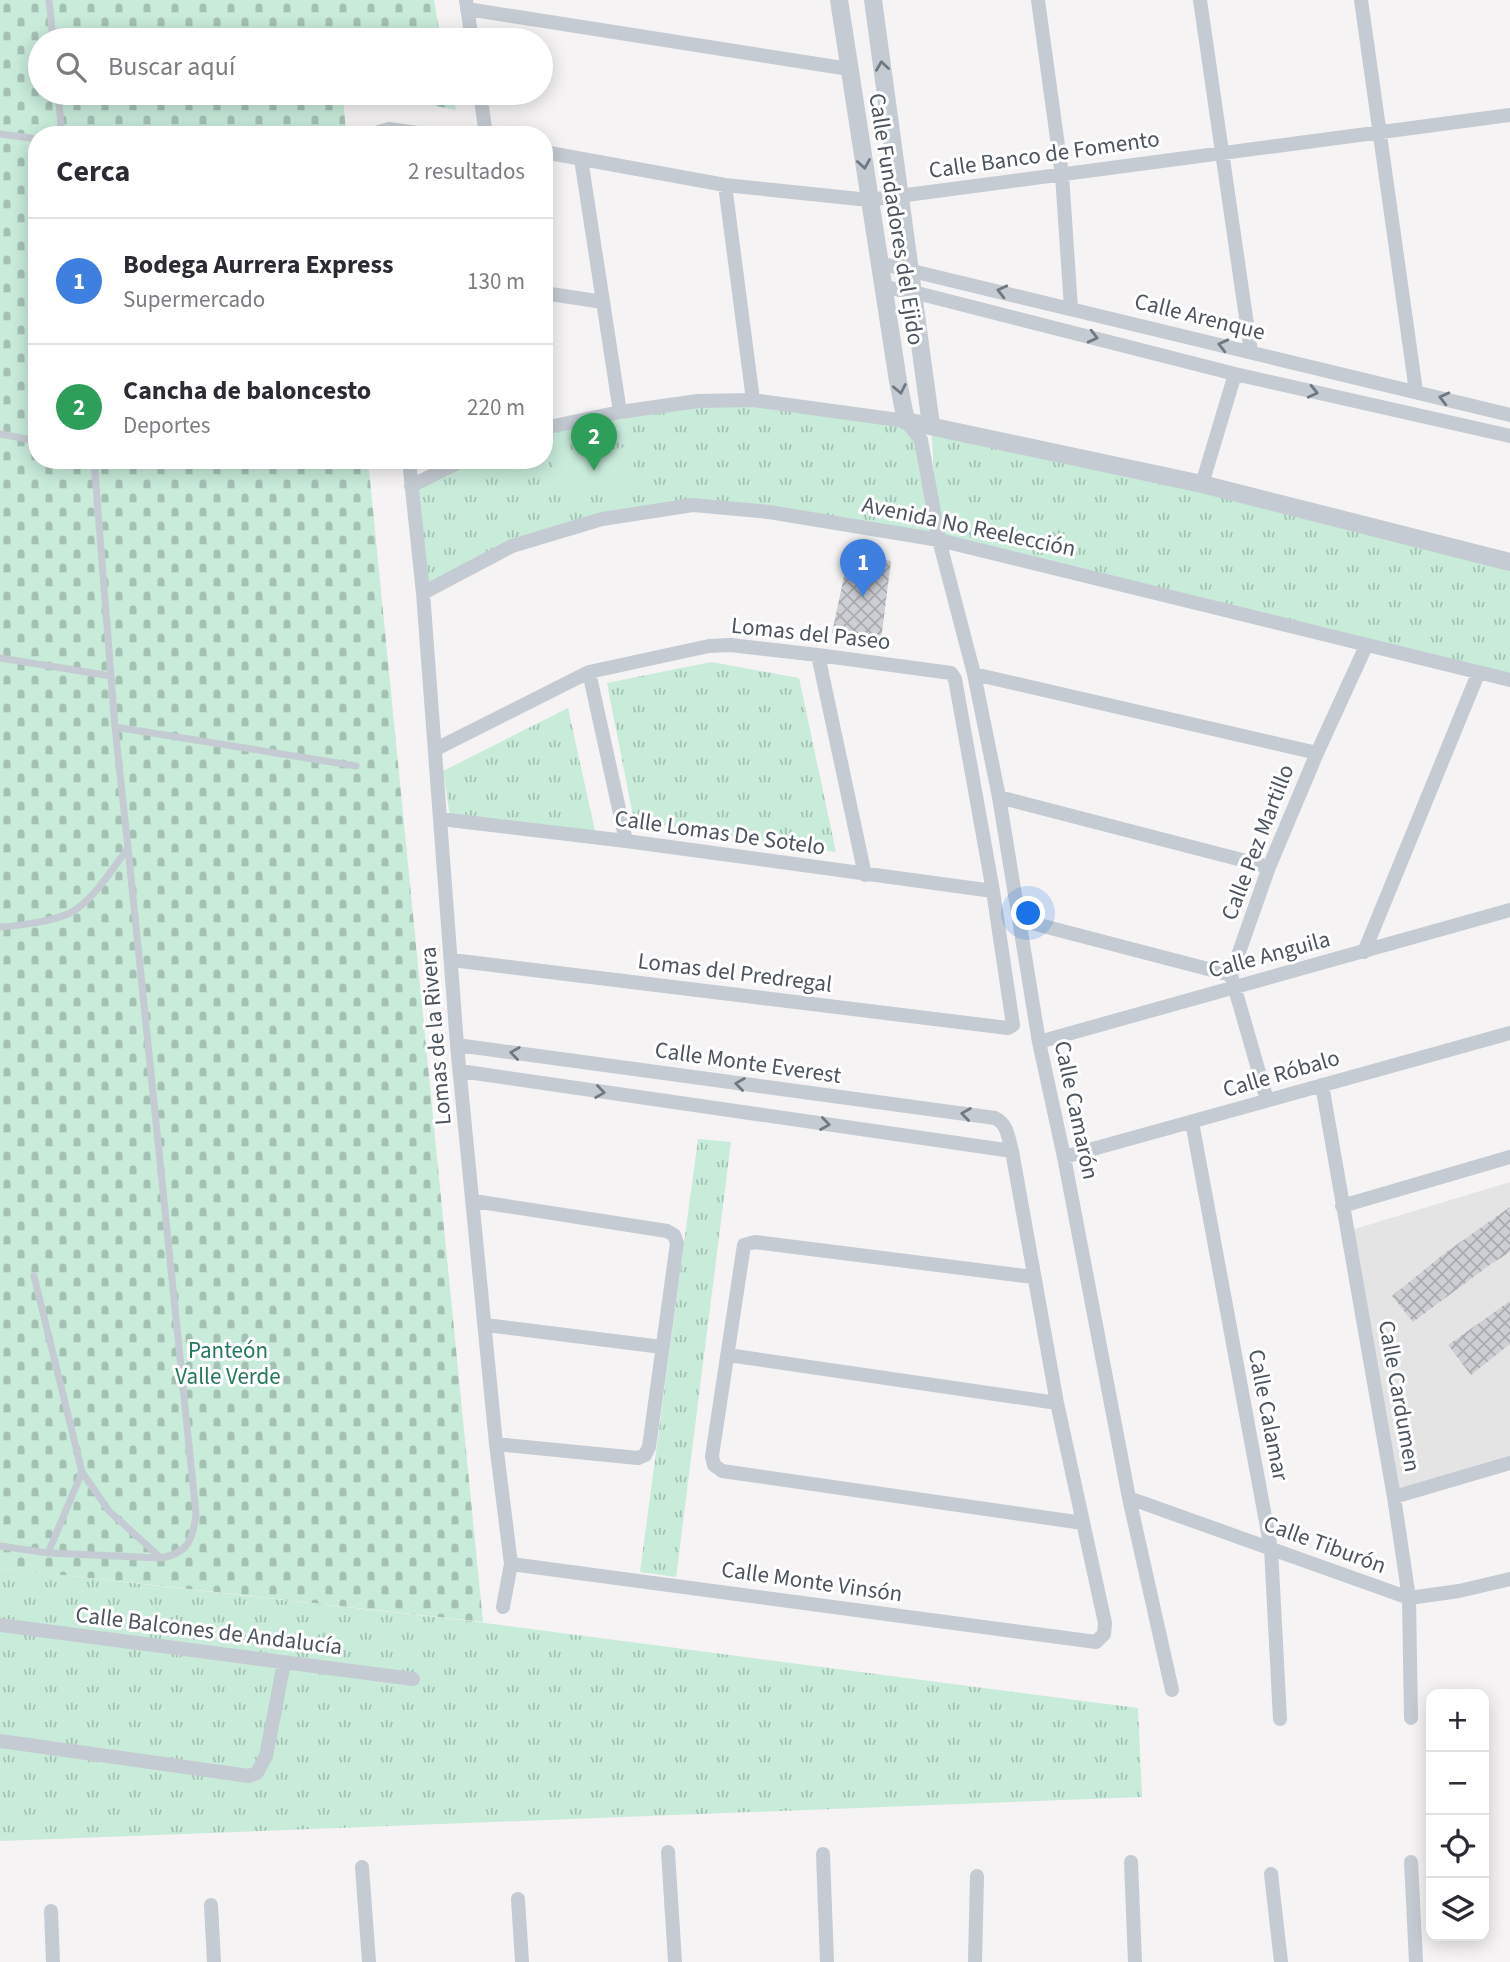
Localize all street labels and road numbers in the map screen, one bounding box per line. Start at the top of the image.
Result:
street label: Calle Fundadores del Ejido [860,91,933,348]
street label: Calle Banco de Fomento [927,122,1161,187]
street label: Calle Arenque [1131,284,1269,349]
street label: Avenida No Reelección [859,488,1079,565]
street label: Lomas del Paseo [730,609,892,658]
street label: Calle Pez Martillo [1213,759,1302,925]
street label: Calle Lomas De Sotelo [612,801,827,864]
street label: Calle Anguila [1205,922,1334,987]
street label: Lomas del Predregal [636,944,834,1001]
street label: Lomas de la Rivera [411,945,460,1127]
street label: Calle Monte Everest [653,1033,843,1092]
street label: Calle Camarón [1046,1038,1107,1182]
street label: Calle Róbalo [1219,1041,1343,1106]
street label: Calle Cardumen [1370,1318,1429,1474]
street label: Calle Calamar [1240,1347,1298,1485]
street label: Calle Tiburón [1259,1507,1391,1582]
street label: Calle Monte Vinsón [719,1552,905,1611]
street label: Calle Balcones de Andalucía [74,1598,344,1663]

